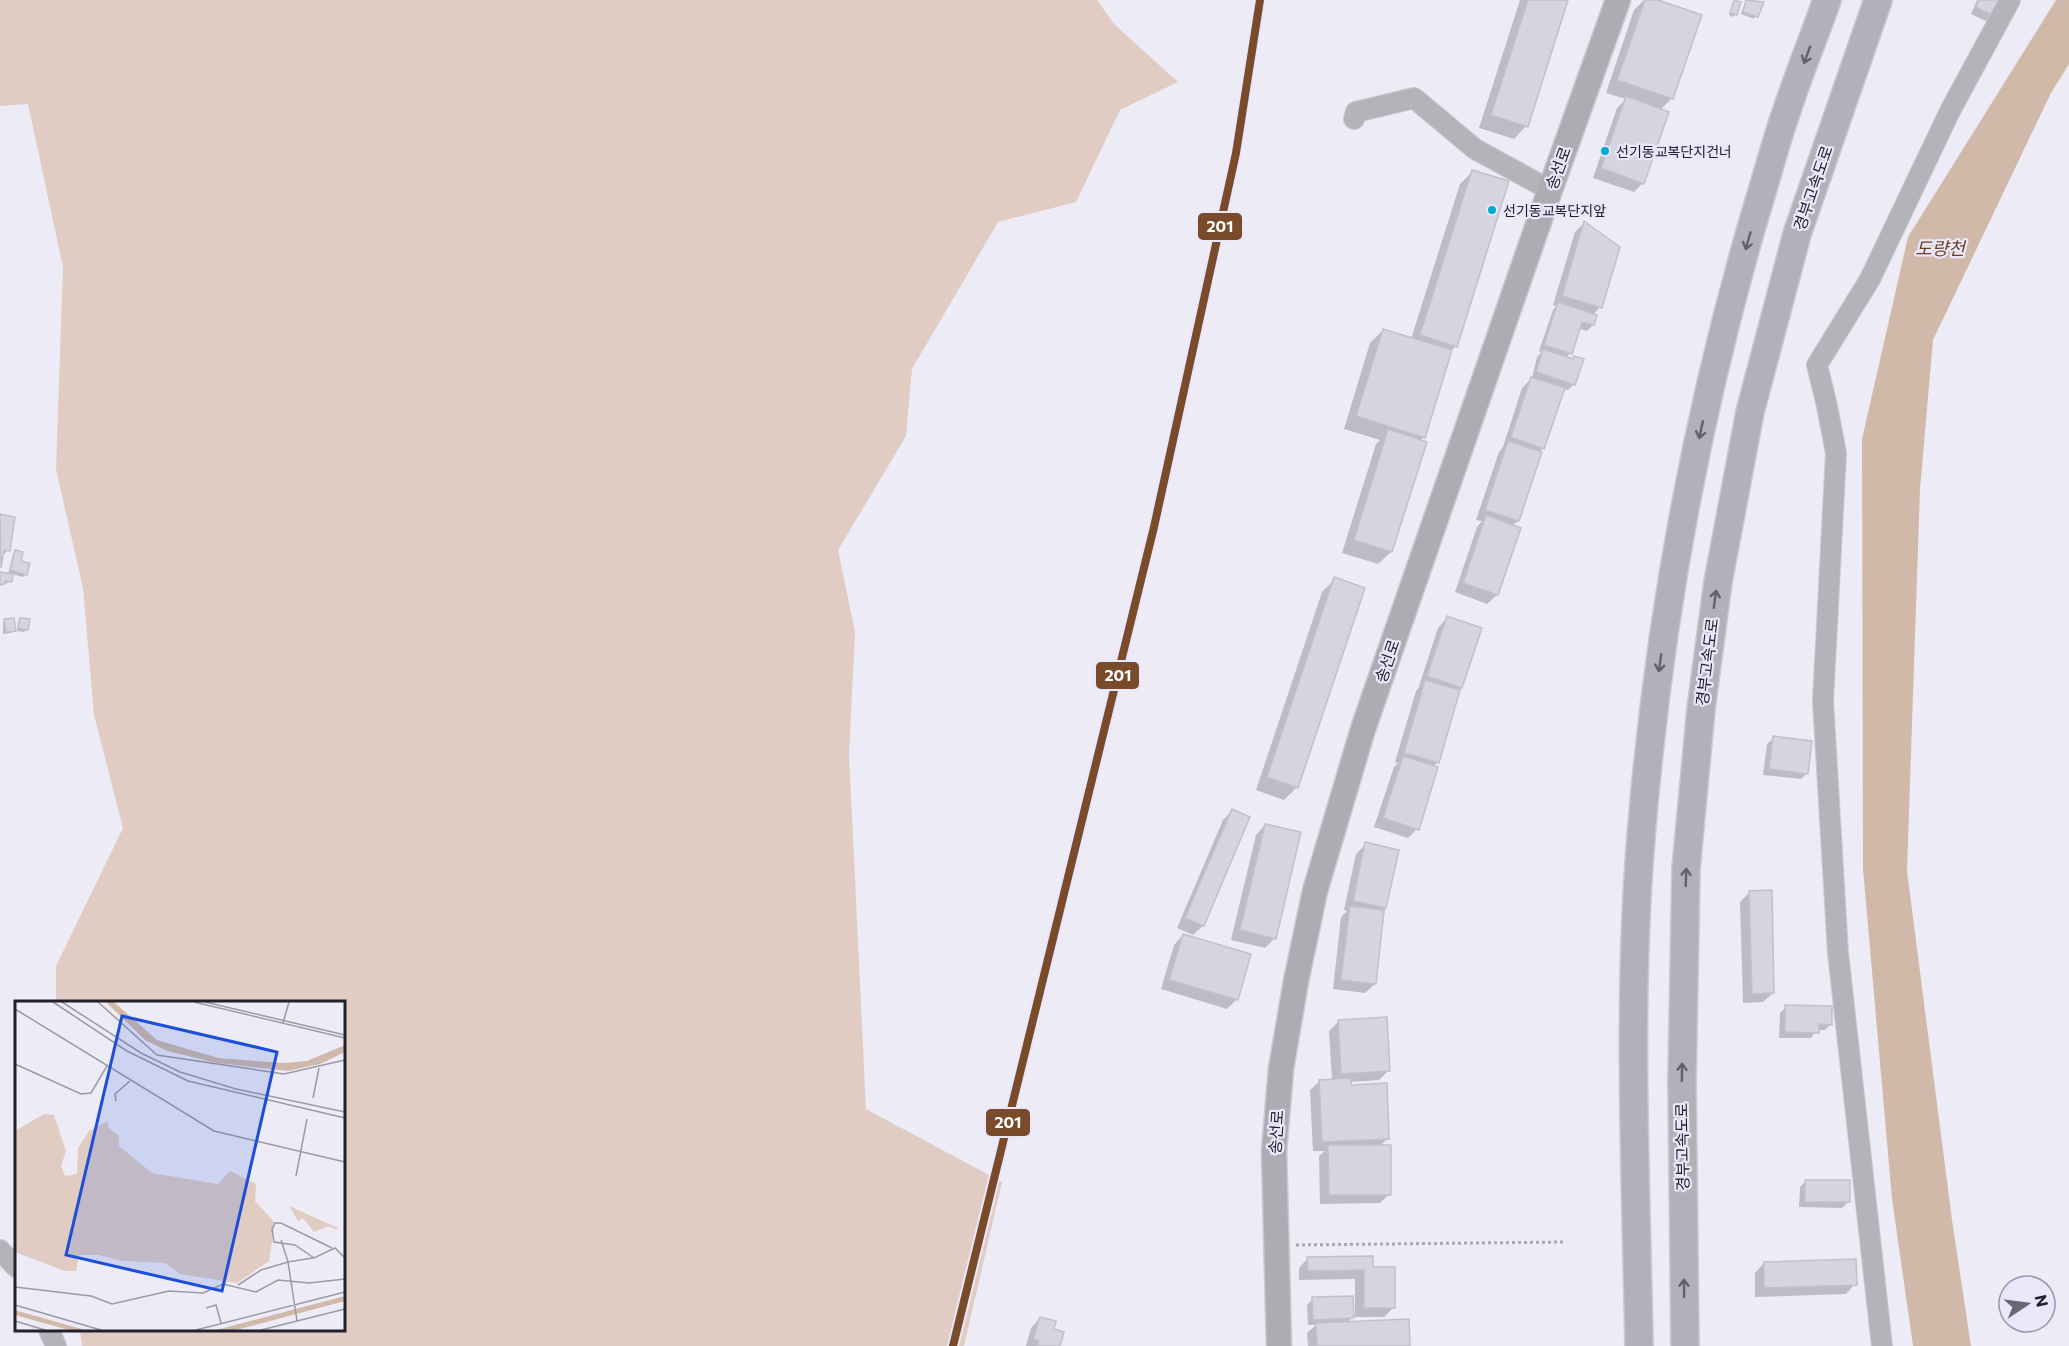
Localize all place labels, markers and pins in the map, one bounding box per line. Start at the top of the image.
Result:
place label: 선기동교복단지건너 [1616,143,1732,160]
marker: 선기동교복단지건너 [1599,145,1611,157]
place label: 선기동교복단지앞 [1503,202,1606,219]
marker: 선기동교복단지앞 [1486,204,1498,216]

